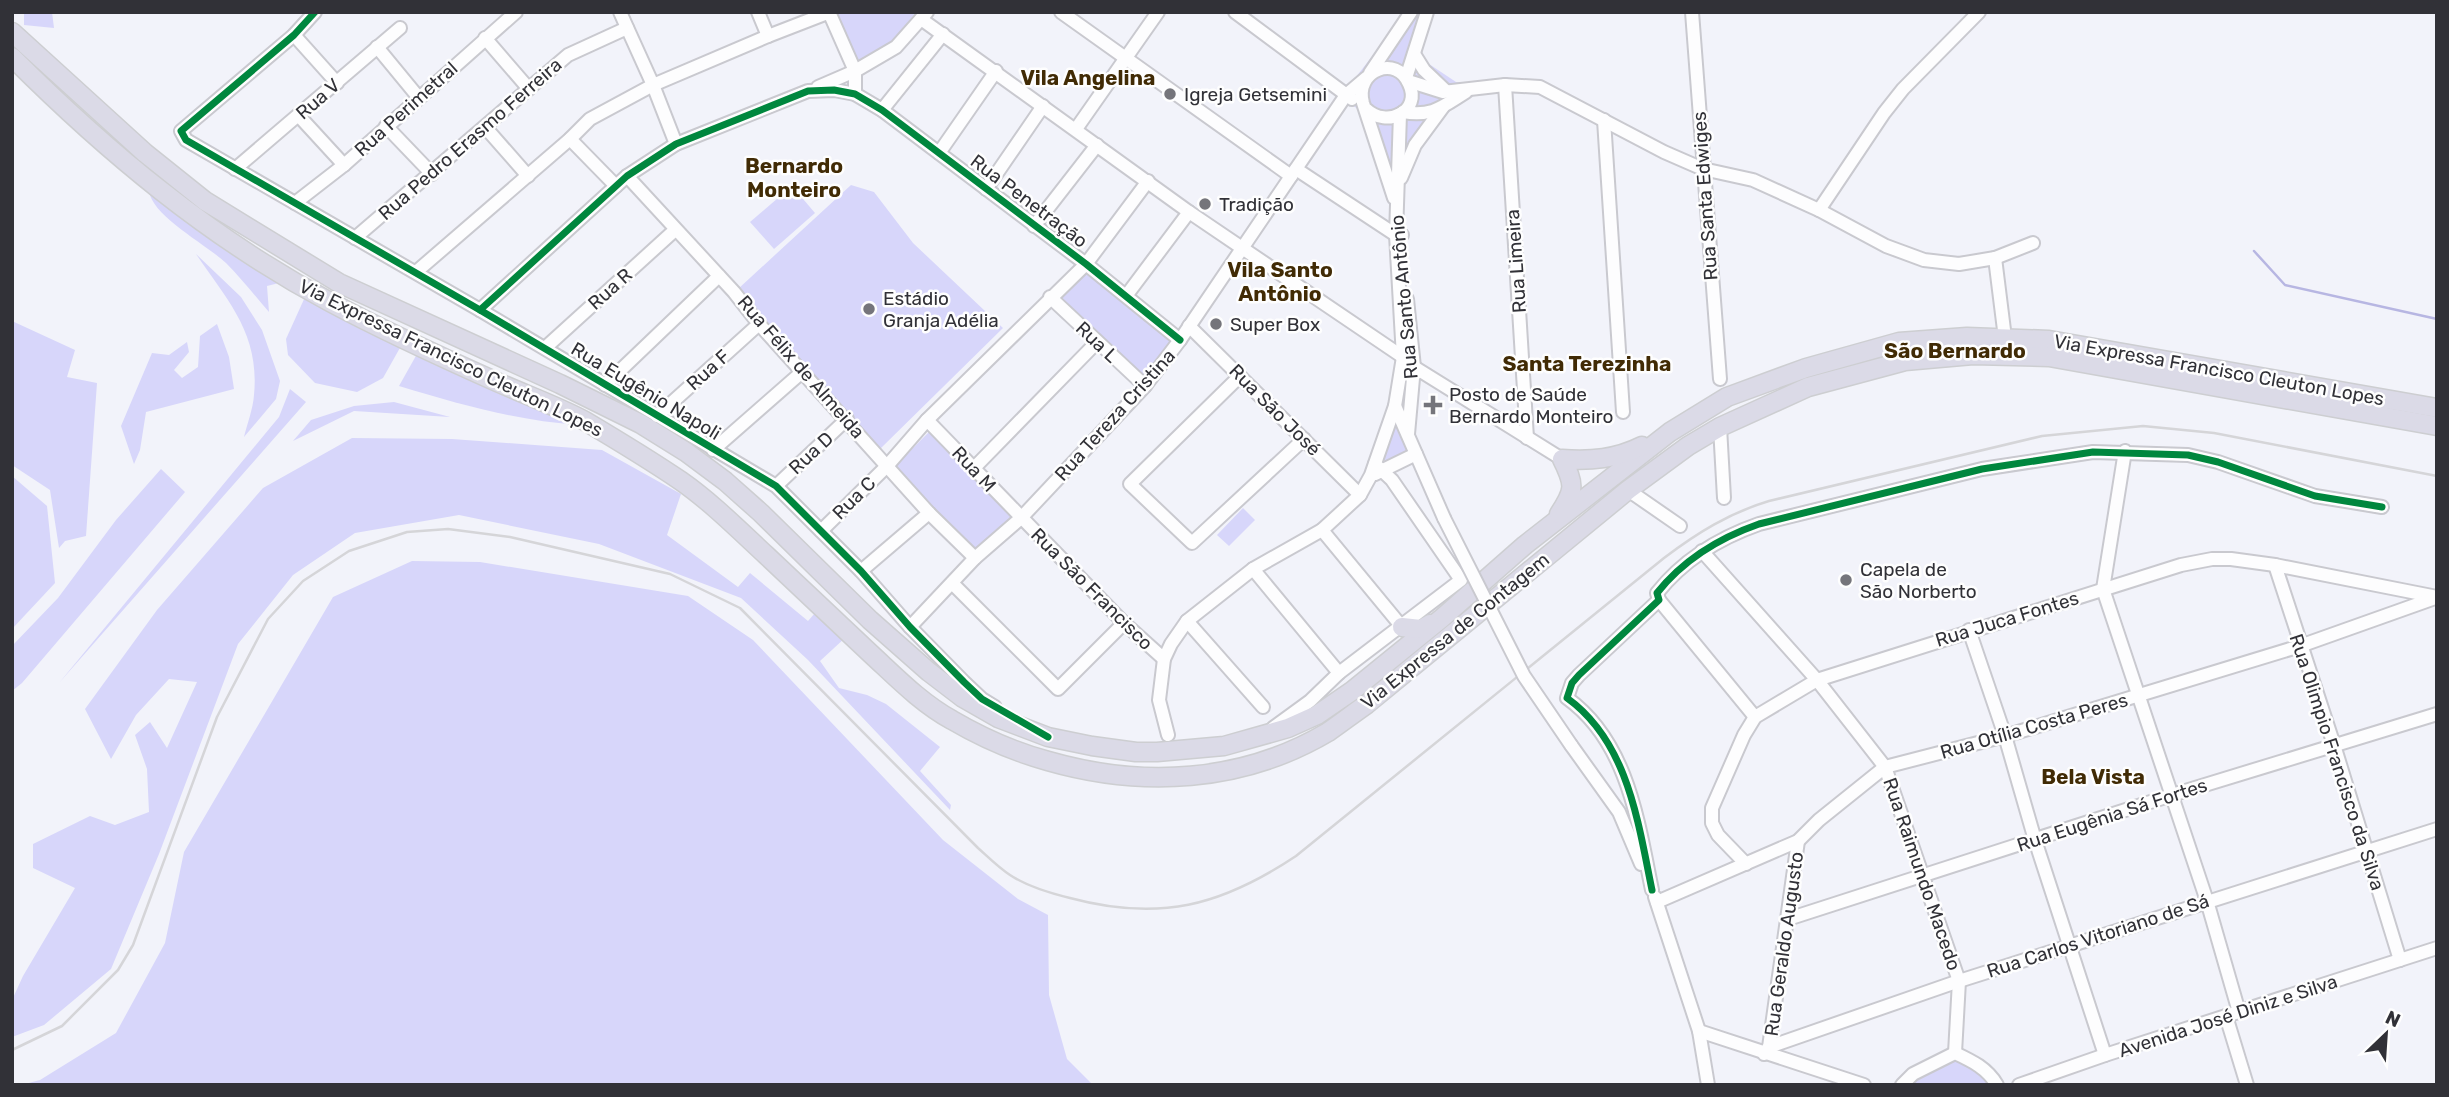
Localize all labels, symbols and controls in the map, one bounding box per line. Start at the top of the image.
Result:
street label: Rua Pedro Erasmo Ferreira [374,53,566,225]
street label: Rua Perimetral [350,57,462,161]
district label: Vila Angelina [1021,65,1155,90]
street label: Rua V [291,74,345,124]
place label: Igreja Getsemini [1184,83,1327,106]
marker: Igreja Getsemini [1162,86,1178,102]
street label: Rua Santa Edwiges [1688,111,1722,281]
street label: Rua Penetração [966,149,1092,253]
district label: Bernardo Monteiro [745,153,843,202]
place label: Tradição [1219,193,1294,216]
marker: Tradição [1197,196,1213,212]
street label: Rua Limeira [1501,208,1531,314]
street label: Rua Santo Antônio [1385,214,1423,380]
district label: Vila Santo Antônio [1227,257,1333,306]
street label: Rua R [583,263,637,315]
street label: Via Expressa Francisco Cleuton Lopes [295,274,607,442]
place label: Estádio Granja Adélia [883,287,999,332]
street label: Rua Félix de Almeida [733,291,869,443]
marker: Estádio Granja Adélia [861,301,877,317]
place label: Super Box [1230,313,1320,336]
marker: Super Box [1208,316,1224,332]
street label: Rua L [1071,317,1123,368]
street label: Via Expressa Francisco Cleuton Lopes [2052,330,2386,410]
street label: Rua Eugênio Napoli [567,337,725,445]
district label: São Bernardo [1884,338,2026,363]
street label: Rua Tereza Cristina [1050,344,1180,486]
street label: Rua F [682,345,734,395]
district label: Santa Terezinha [1503,351,1671,376]
street label: Rua São José [1224,359,1326,461]
place label: Posto de Saúde Bernardo Monteiro [1449,383,1613,428]
marker: Posto de Saúde Bernardo Monteiro [1423,395,1443,415]
street label: Rua D [784,427,838,479]
street label: Rua M [947,441,1001,497]
street label: Rua C [828,472,880,524]
street label: Rua São Francisco [1026,523,1158,655]
street label: Via Expressa de Contagem [1356,548,1554,714]
place label: Capela de São Norberto [1860,558,1977,603]
marker: Capela de São Norberto [1838,572,1854,588]
street label: Rua Juca Fontes [1932,586,2082,652]
street label: Rua Olimpio Francisco da Silva [2285,631,2389,893]
street label: Rua Otília Costa Peres [1937,688,2131,764]
district label: Bela Vista [2041,764,2145,789]
street label: Rua Eugênia Sá Fortes [2014,773,2210,857]
street label: Rua Raimundo Macedo [1878,775,1966,973]
street label: Rua Geraldo Augusto [1760,850,1808,1038]
street label: Rua Carlos Vitoriano de Sá [1984,889,2212,983]
street label: Avenida José Diniz e Silva [2116,970,2340,1062]
north arrow [2351,999,2421,1069]
text: N [2382,1006,2404,1032]

